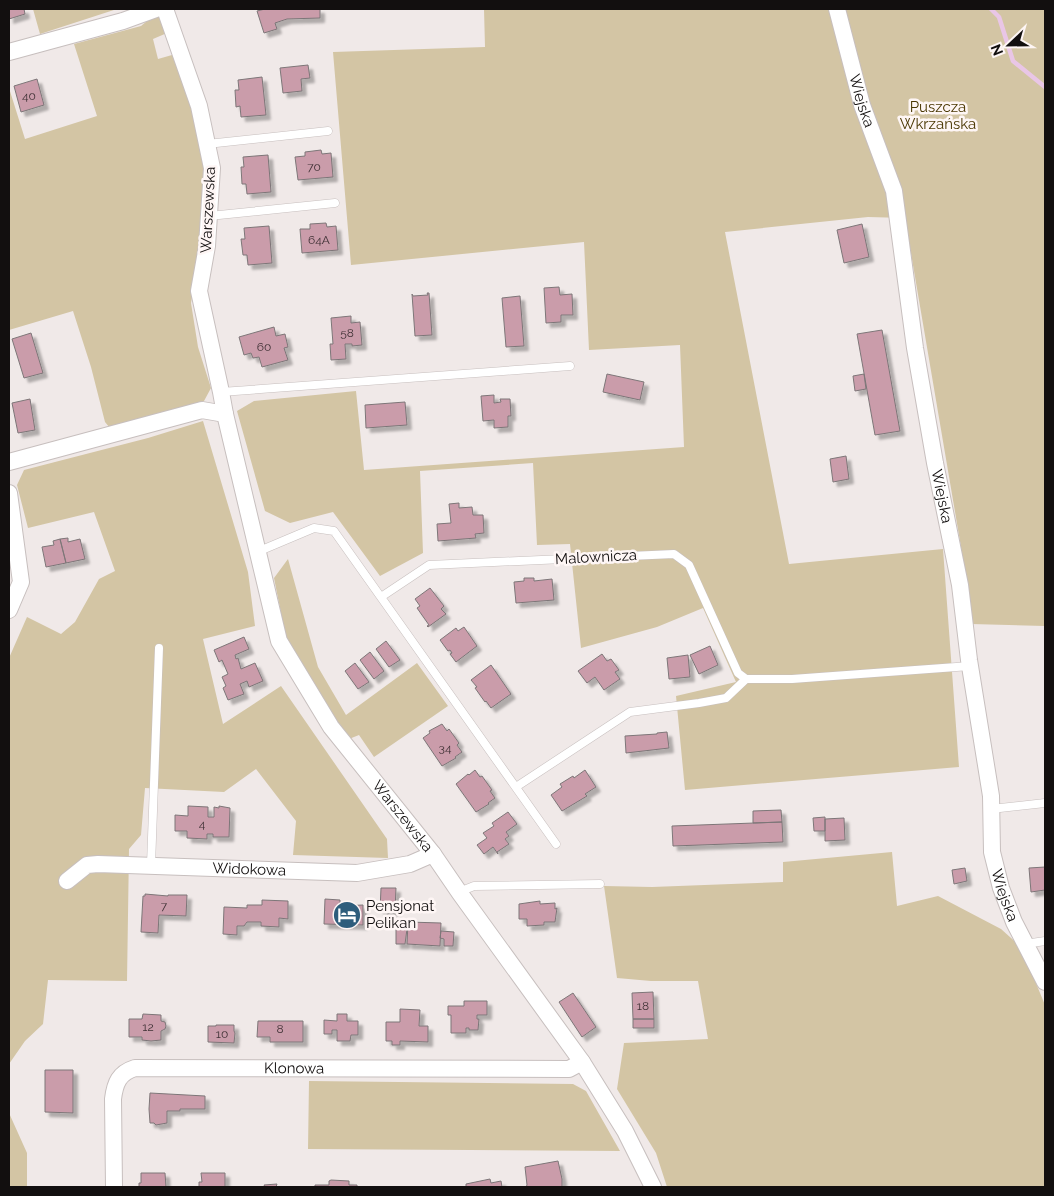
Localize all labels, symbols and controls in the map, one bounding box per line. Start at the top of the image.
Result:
north arrow [984,20,1034,70]
text: N [988,42,1006,58]
street label: Wiejska [845,72,878,130]
house number: 40 [22,89,36,103]
park label: Puszcza Wkrzańska [900,98,976,133]
house number: 70 [307,160,321,174]
street label: Warszewska [197,166,219,254]
house number: 64A [308,233,330,247]
house number: 58 [340,326,354,340]
house number: 60 [257,340,271,354]
street label: Wiejska [928,468,956,525]
street label: Malownicza [555,546,637,568]
house number: 34 [439,741,452,755]
street label: Warszewska [368,777,437,856]
house number: 4 [199,817,206,831]
street label: Widokowa [212,859,286,880]
street label: Wiejska [988,867,1022,924]
place label: Pensjonat Pelikan [366,897,434,932]
house number: 7 [161,899,168,913]
hotel icon: Pensjonat Pelikan [332,900,362,930]
house number: 18 [637,999,649,1013]
house number: 12 [142,1020,154,1034]
house number: 8 [276,1022,284,1036]
house number: 10 [216,1027,228,1041]
street label: Klonowa [264,1059,324,1077]

